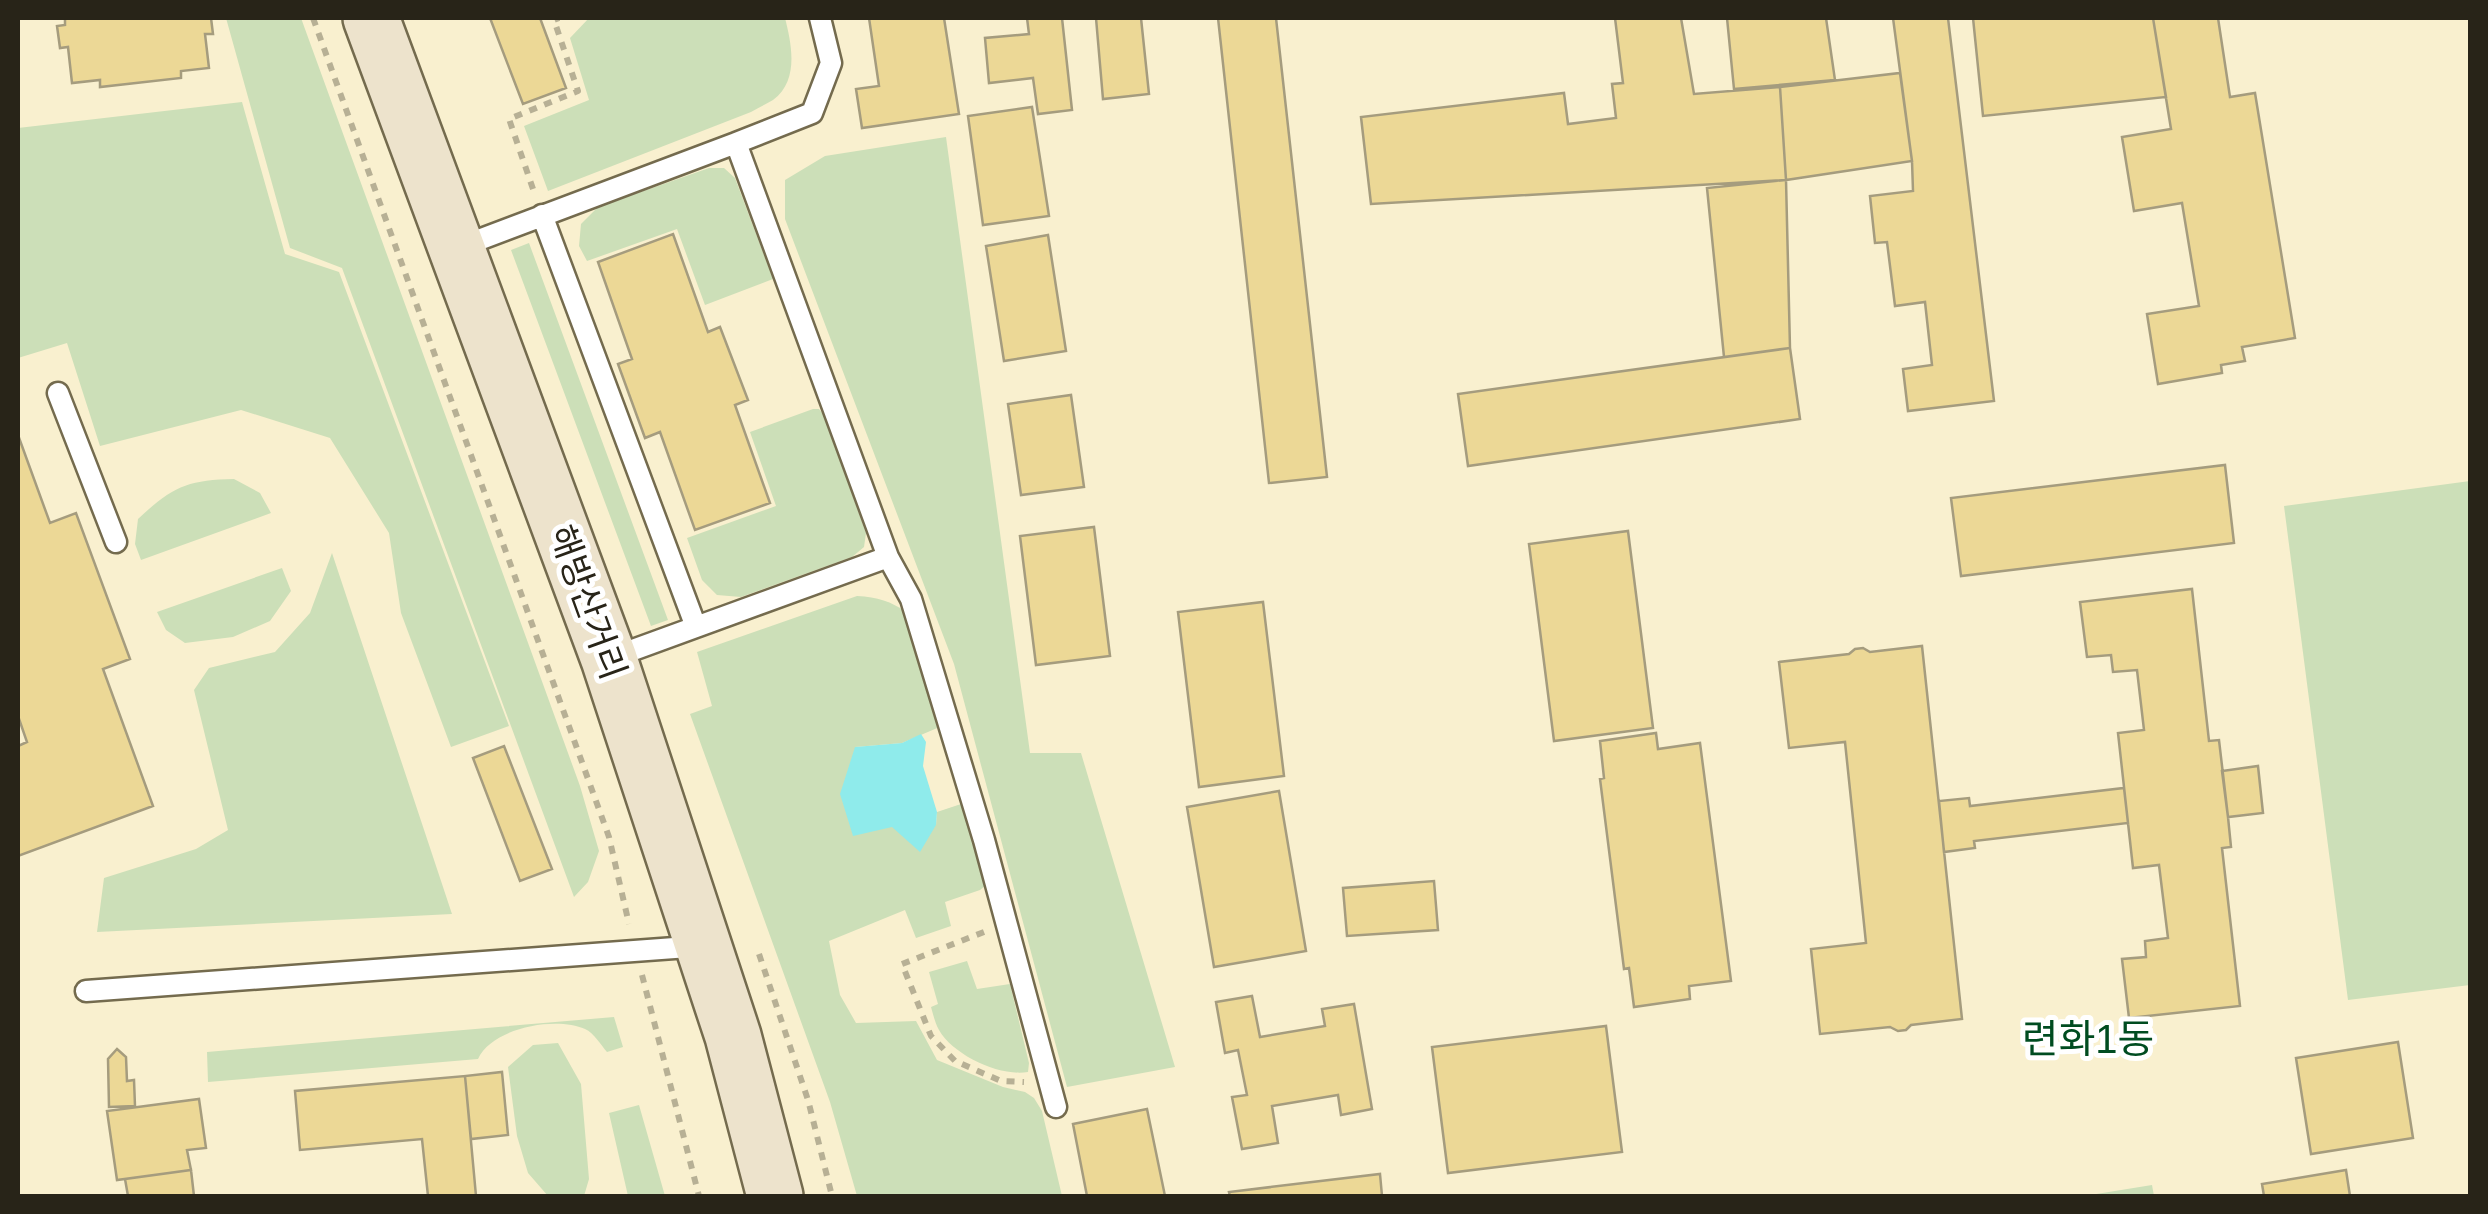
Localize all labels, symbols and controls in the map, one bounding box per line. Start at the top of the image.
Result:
street label: 해방산거리 [542,520,634,684]
district label: 련화1동 [2022,1017,2154,1061]

